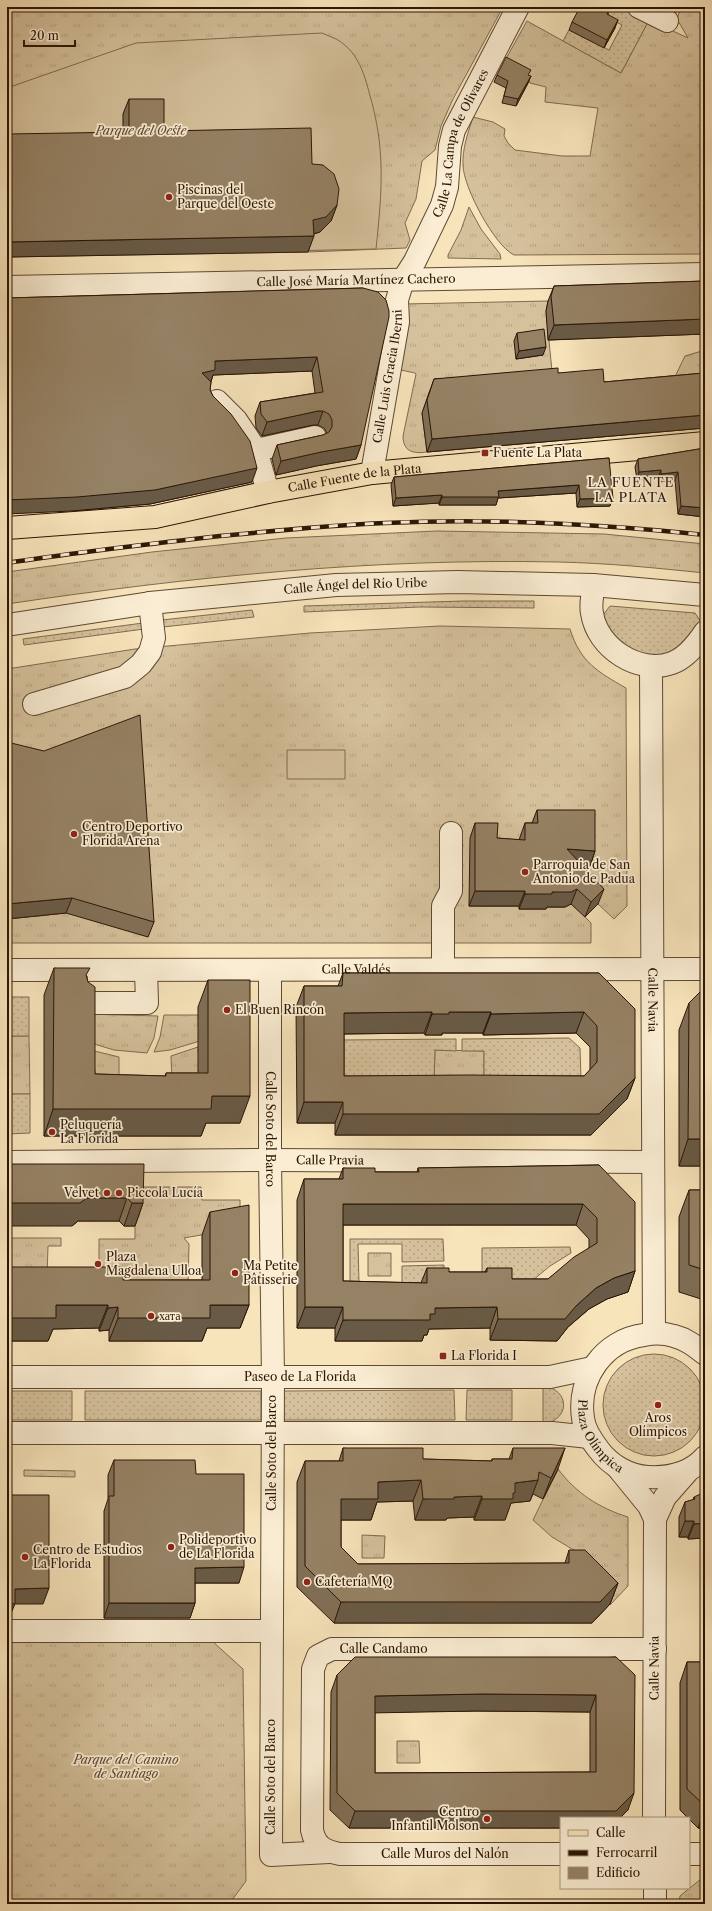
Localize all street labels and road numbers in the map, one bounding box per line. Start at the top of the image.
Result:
street label: Calle La Campa de Olivares [429,66,491,220]
street label: Calle José María Martínez Cachero [256,271,456,289]
street label: Calle Luis Gracia Iberni [369,309,405,444]
street label: Calle Fuente de la Plata [287,461,423,495]
street label: Calle Ángel del Río Uribe [283,575,428,597]
street label: Calle Valdés [321,961,391,977]
street label: Calle Navia [645,968,661,1033]
street label: Calle Soto del Barco [263,1071,278,1187]
street label: Calle Pravia [296,1152,365,1167]
street label: Paseo de La Florida [244,1369,357,1384]
street label: Calle Soto del Barco [264,1395,279,1511]
street label: Plaza Olímpica [575,1399,627,1476]
street label: Calle Navia [646,1635,662,1700]
street label: Calle Candamo [340,1641,428,1656]
street label: Calle Soto del Barco [263,1719,278,1835]
street label: Calle Muros del Nalón [381,1846,509,1861]

